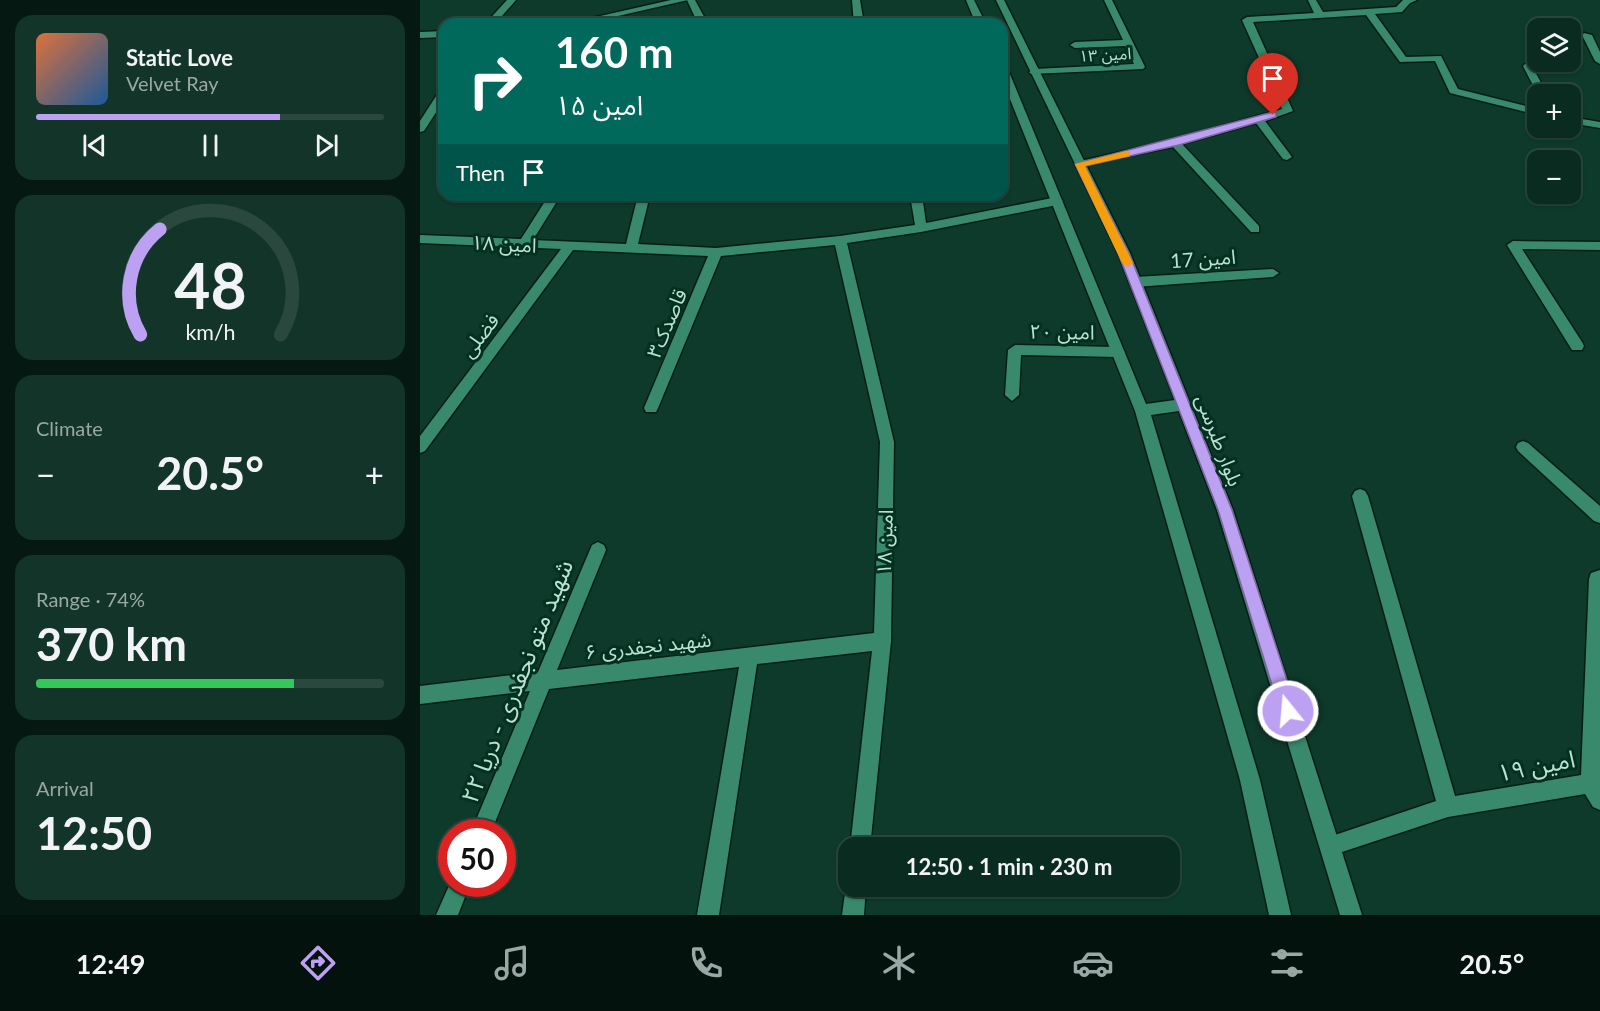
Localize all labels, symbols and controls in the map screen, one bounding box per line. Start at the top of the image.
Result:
map controls [1527,18,1581,204]
button: layers [1527,18,1581,72]
text: 160 m [555,27,673,77]
icon: right [456,42,534,120]
street label: امین ۱۳ [1078,43,1132,66]
text: Static Love [126,44,233,71]
pin [1247,53,1298,115]
icon: arrive [1256,62,1289,95]
text: Velvet Ray [126,71,219,95]
button: + [1527,84,1581,138]
text: امین ۱۵ [555,88,643,121]
icon: previous [78,129,111,162]
icon: pause [194,129,227,162]
icon: next [310,129,343,162]
button: − [1527,150,1581,204]
icon: arrive [517,156,550,189]
text: Then [456,159,505,186]
street label: امین ۱۸ [471,229,537,258]
street label: امین 17 [1169,244,1237,273]
text: 48 [174,247,246,322]
street label: قاصدک۳ [641,285,691,361]
street label: فضلی [455,308,504,362]
street label: امین ۲۰ [1029,318,1095,345]
text: km/h [185,319,235,345]
street label: بلوار طبرسی [1191,391,1248,490]
text: Climate [36,416,103,440]
text: 20.5° [156,446,264,500]
text: − [36,454,55,494]
text: + [365,454,384,494]
street label: امین ۱۸ [871,509,898,575]
street label: شهید متو نجفدری - دریا ۲۲ [454,555,579,807]
text: Range · 74% [36,587,145,611]
text: 370 km [36,617,187,671]
street label: شهید نجفدری ۶ [584,626,712,665]
position arrow [1256,679,1320,743]
street label: امین ۱۹ [1495,743,1577,787]
text: Arrival [36,776,94,800]
text: 12:50 [36,806,152,860]
speed limit sign: 50 [438,819,516,897]
text: 12:50 · 1 min · 230 m [906,853,1112,880]
icon: directions [297,942,339,984]
icon: music [491,942,533,984]
icon: phone [685,942,727,984]
icon: climate [878,942,920,984]
icon: car [1072,942,1114,984]
icon: filters [1266,942,1308,984]
text: 12:49 [76,947,145,980]
text: 20.5° [1459,947,1524,980]

